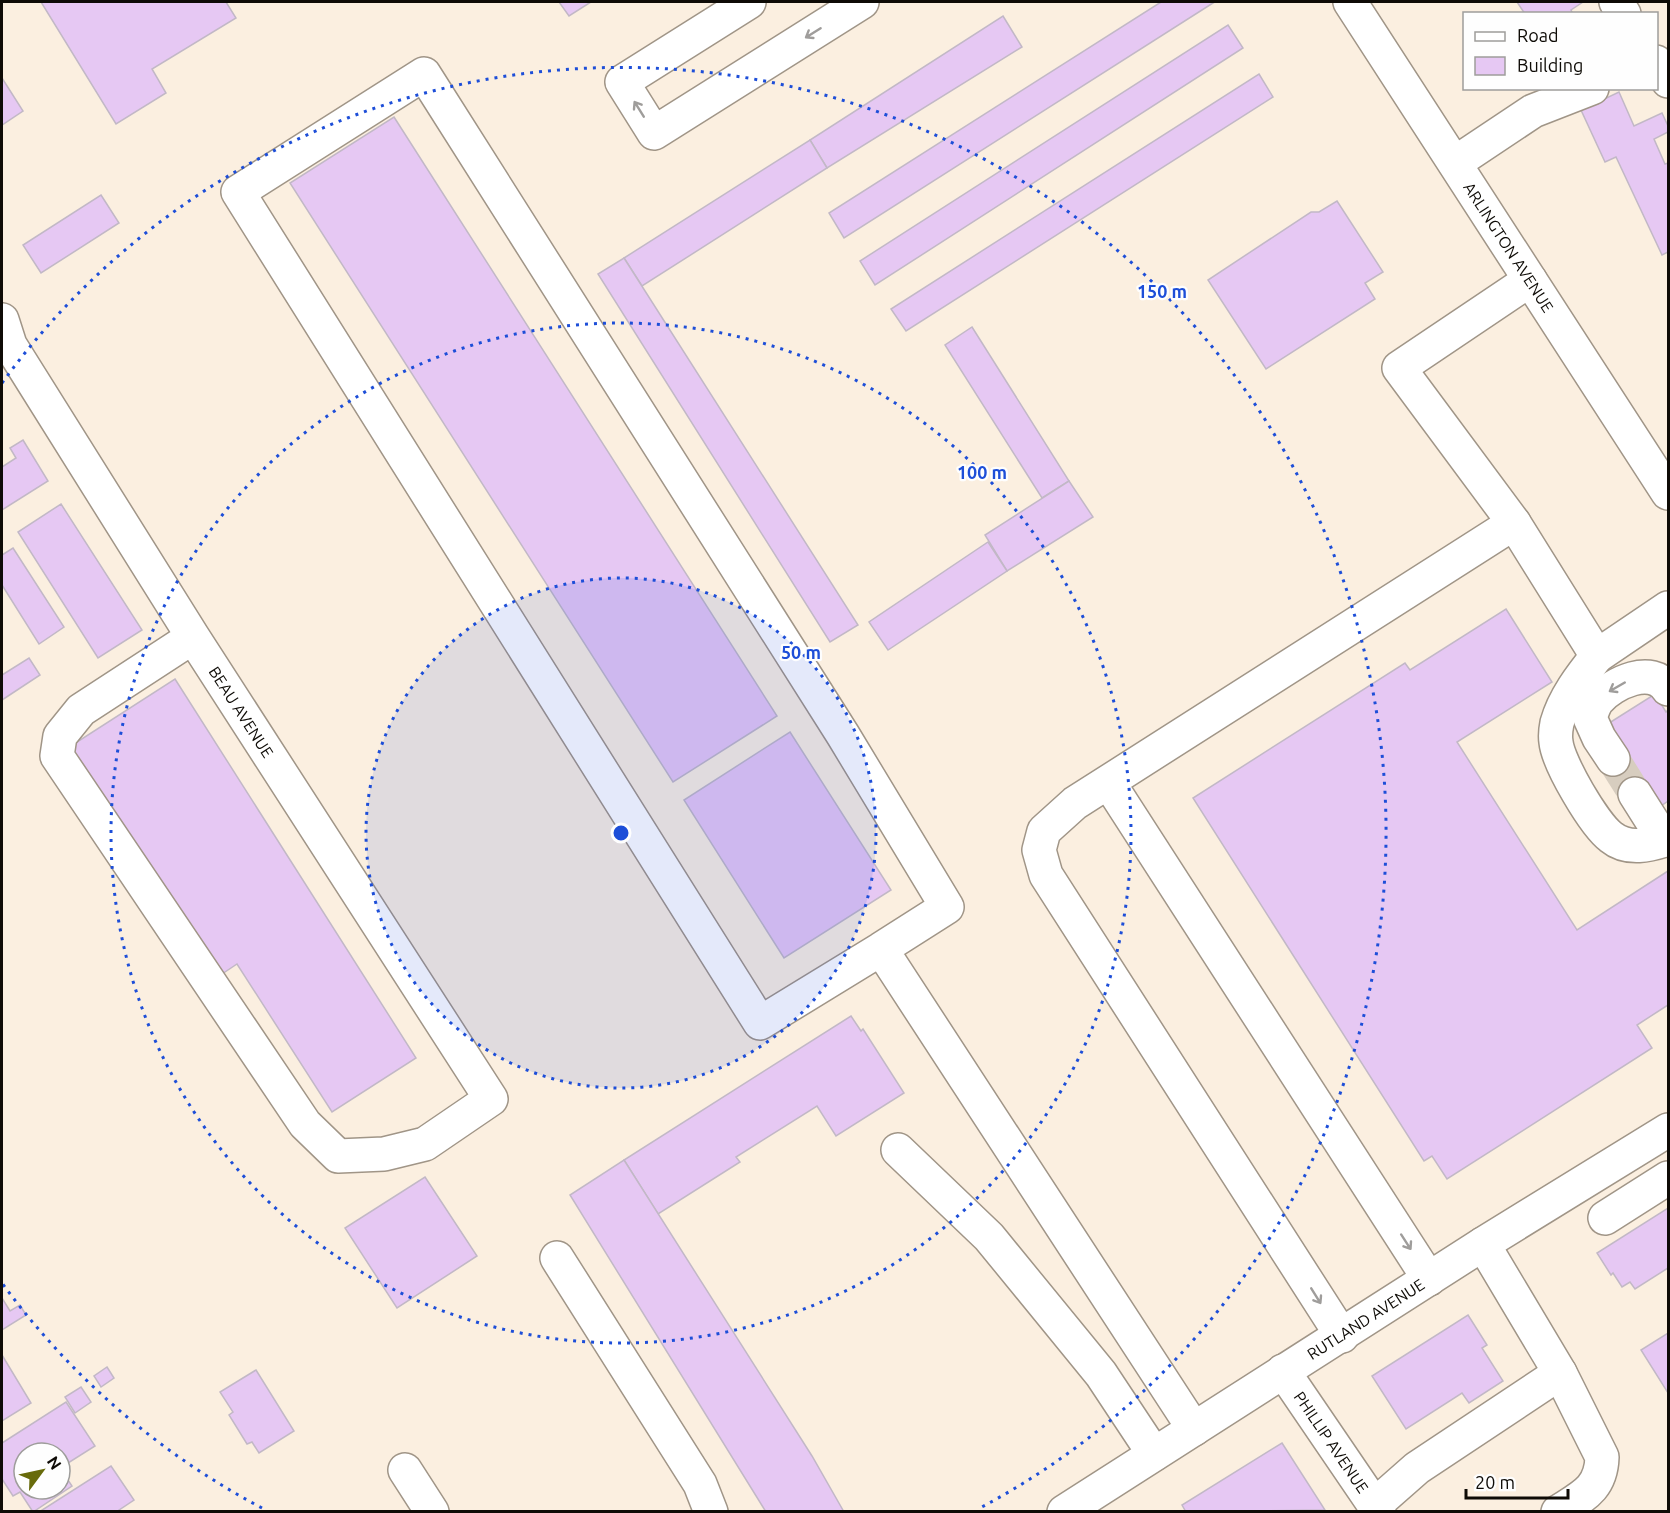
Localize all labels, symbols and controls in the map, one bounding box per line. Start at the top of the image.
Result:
legend [1463,12,1658,90]
text: Road [1517,25,1559,45]
one-way arrow [805,27,822,39]
text: Building [1517,55,1583,75]
one-way arrow [633,101,645,118]
street label: ARLINGTON AVENUE [1460,179,1557,315]
text: 150 m [1137,281,1187,301]
text: 100 m [957,462,1007,482]
text: 50 m [781,642,821,662]
street label: BEAU AVENUE [205,663,277,761]
one-way arrow [1609,681,1626,693]
centre of rings [611,823,631,843]
one-way arrow [1400,1233,1412,1250]
street label: RUTLAND AVENUE [1304,1275,1427,1363]
one-way arrow [1311,1287,1323,1304]
street label: PHILLIP AVENUE [1291,1388,1372,1496]
north arrow [12,1441,72,1501]
text: N [44,1453,65,1473]
scale bar [1466,1462,1568,1500]
text: 20 m [1475,1472,1515,1492]

